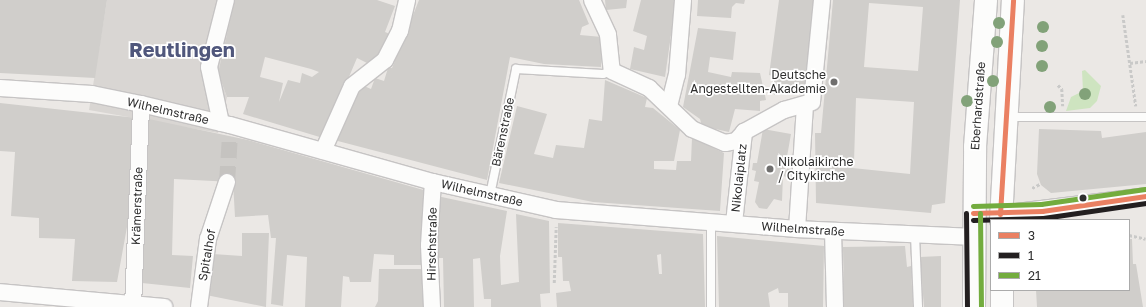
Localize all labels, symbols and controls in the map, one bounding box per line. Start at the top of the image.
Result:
district label: Reutlingen [129,37,235,61]
street label: Eberhardstraße [968,61,988,151]
place label: Deutsche Angestellten-Akademie [690,68,826,96]
marker: Deutsche Angestellten-Akademie [829,77,839,87]
street label: Wilhelmstraße [126,95,210,127]
street label: Bärenstraße [489,96,517,168]
street label: Nikolaiplatz [728,143,750,213]
place label: Nikolaikirche / Citykirche [778,155,853,183]
marker: Nikolaikirche / Citykirche [765,164,775,174]
street label: Krämerstraße [128,167,146,245]
street label: Wilhelmstraße [440,177,524,209]
unlabelled marker [1078,193,1088,203]
street label: Hirschstraße [424,207,440,281]
street label: Wilhelmstraße [761,219,845,239]
legend [990,219,1130,291]
street label: Spitalhof [195,228,219,282]
text: 3 [1028,228,1035,243]
text: 1 [1028,248,1034,263]
text: 21 [1028,268,1041,283]

